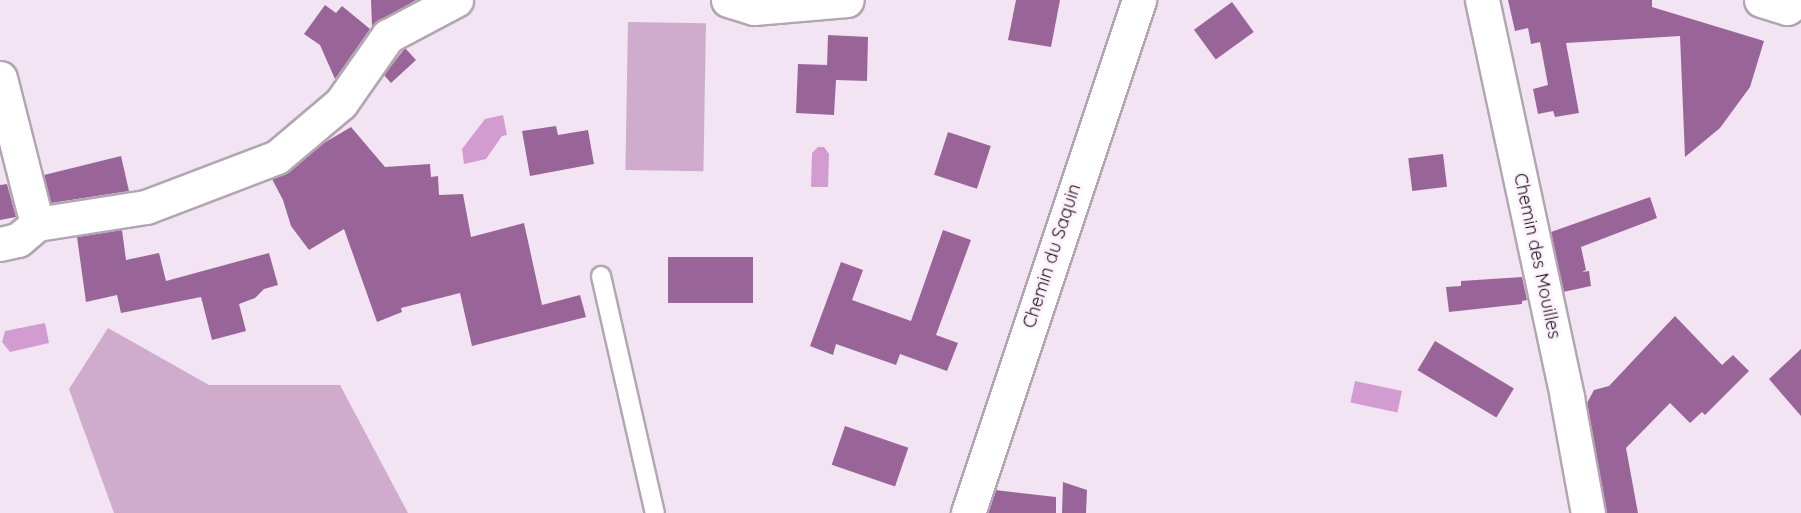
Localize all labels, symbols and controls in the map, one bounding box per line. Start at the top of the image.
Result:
street label: Chemin des Mouilles [1509,171,1565,341]
street label: Chemin du Saquin [1018,181,1086,331]

